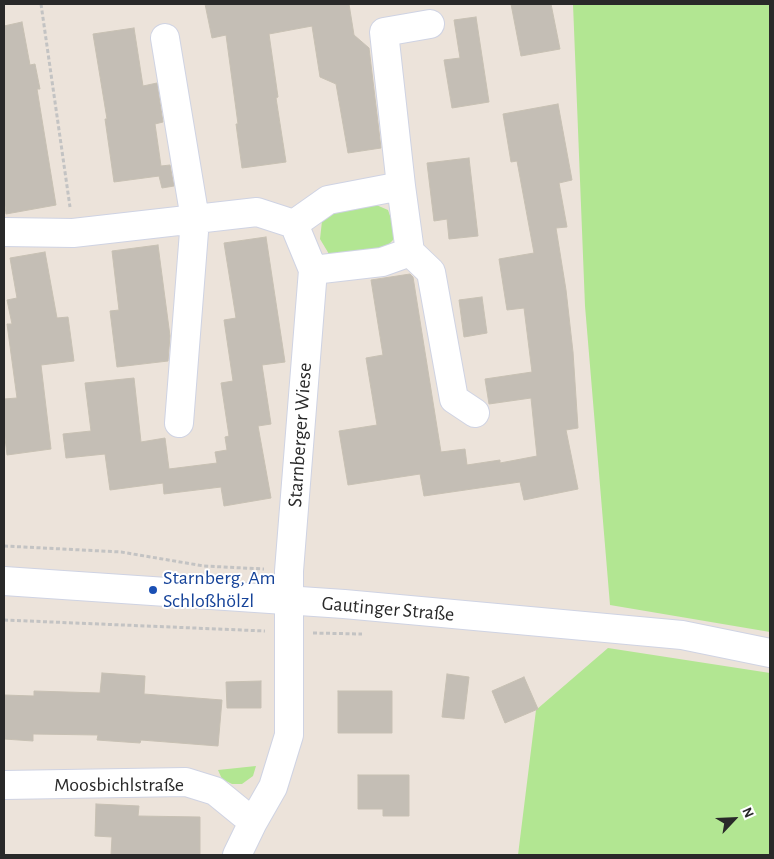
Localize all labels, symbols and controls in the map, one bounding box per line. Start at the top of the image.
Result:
street label: Starnberger Wiese [283,362,317,508]
place label: Starnberg, Am Schloßhölzl [163,566,276,613]
marker: Starnberg, Am Schloßhölzl [147,584,159,596]
street label: Gautinger Straße [321,591,455,627]
street label: Moosbichlstraße [54,773,184,797]
north arrow [709,794,759,844]
text: N [739,805,756,820]

